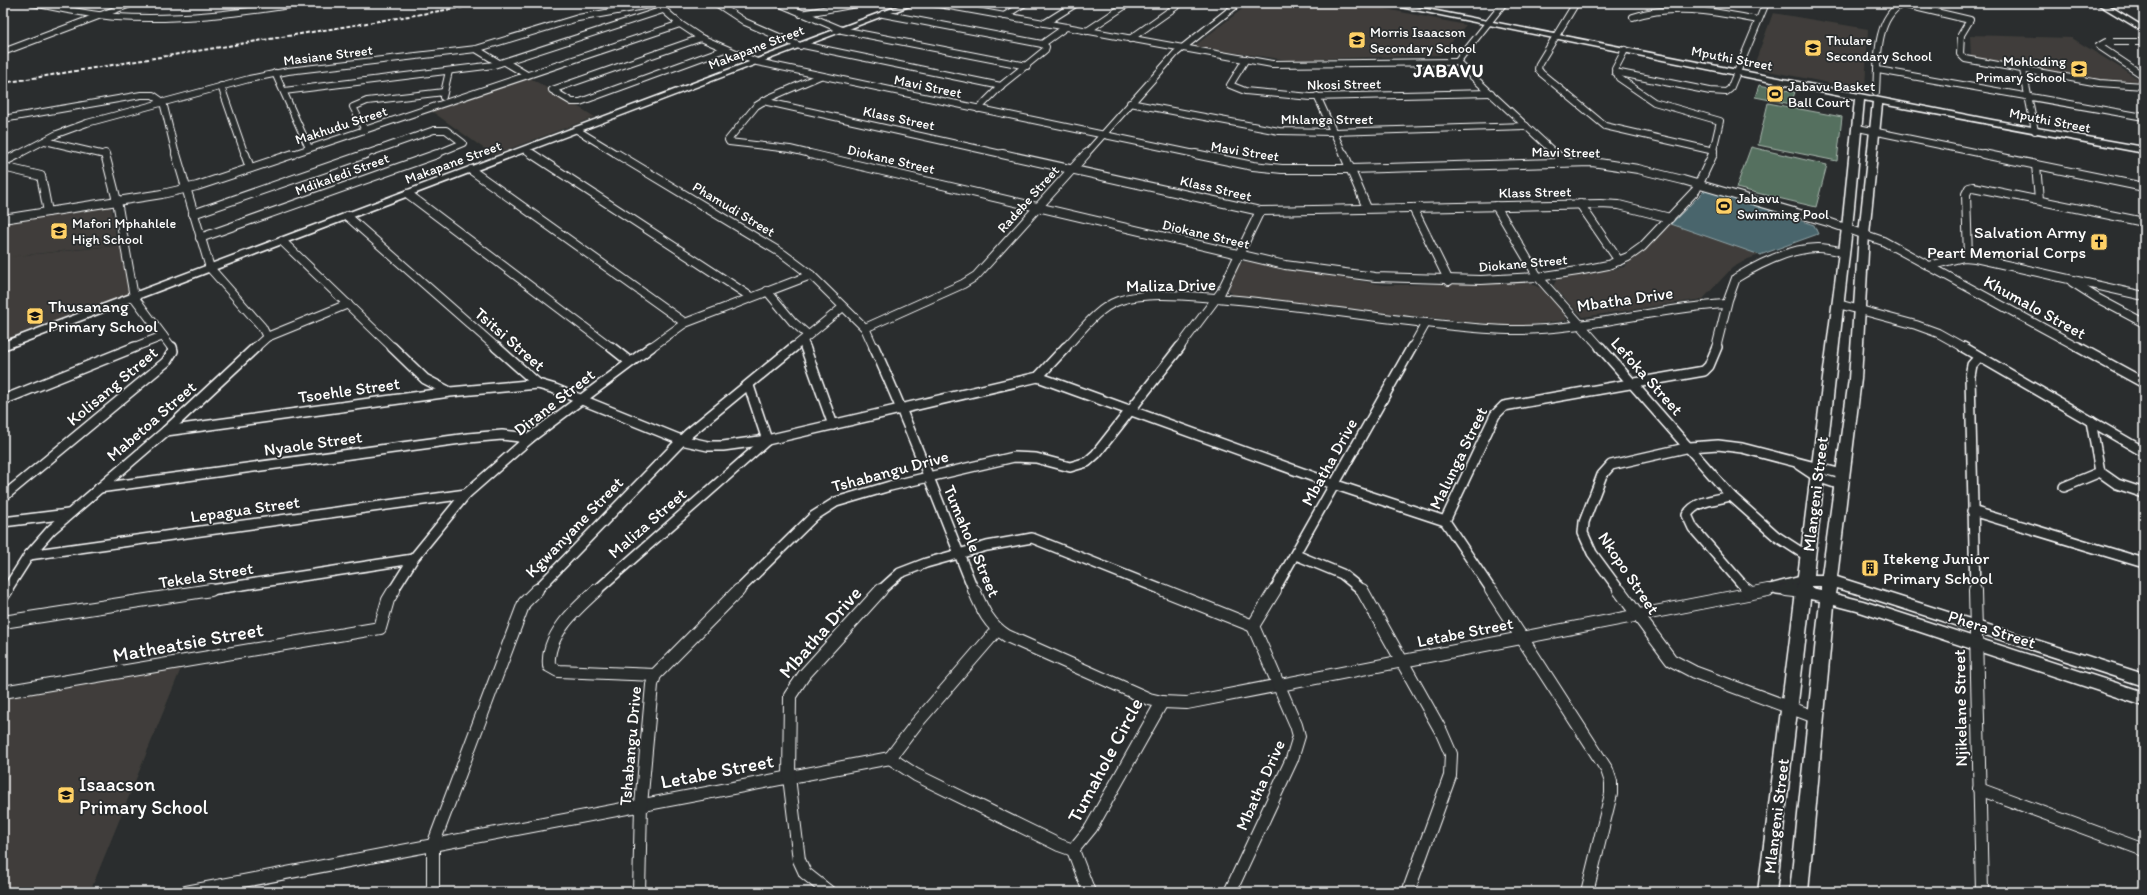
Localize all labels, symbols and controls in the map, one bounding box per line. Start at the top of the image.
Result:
street label: Makapane Street [706,21,807,74]
place label: Morris Isaacson Secondary School [1370,24,1476,57]
school or university icon: Morris Isaacson Secondary School [1347,30,1367,50]
place label: Thulare Secondary School [1826,32,1932,65]
school or university icon: Thulare Secondary School [1803,38,1823,58]
street label: Masiane Street [282,42,374,69]
street label: Mputhi Street [1690,42,1774,75]
place label: Mohloding Primary School [1976,53,2067,86]
school or university icon: Mohloding Primary School [2069,59,2089,79]
district label: JABAVU [1413,60,1485,82]
street label: Mavi Street [892,71,963,102]
street label: Nkosi Street [1307,75,1381,94]
place label: Jabavu Basket Ball Court [1788,78,1875,111]
sports icon: Jabavu Basket Ball Court [1765,84,1785,104]
street label: Makhudu Street [293,103,389,148]
street label: Klass Street [861,103,936,134]
street label: Mputhi Street [2008,104,2092,137]
street label: Mhlanga Street [1281,111,1373,128]
street label: Makapane Street [403,137,504,188]
street label: Mavi Street [1210,138,1280,165]
street label: Diokane Street [846,141,936,178]
street label: Mavi Street [1531,143,1601,162]
street label: Mdikaledi Street [293,150,392,199]
street label: Radebe Street [994,162,1063,236]
street label: Klass Street [1178,172,1253,205]
street label: Phamudi Street [689,178,778,241]
street label: Klass Street [1498,183,1572,202]
place label: Jabavu Swimming Pool [1737,190,1829,223]
sports icon: Jabavu Swimming Pool [1714,196,1734,216]
place label: Mafori Mphahlele High School [72,215,177,248]
street label: Diokane Street [1161,216,1251,253]
school or university icon: Mafori Mphahlele High School [49,221,69,241]
place label: Salvation Army Peart Memorial Corps [1927,222,2086,262]
church icon: Salvation Army Peart Memorial Corps [2089,232,2109,252]
street label: Diokane Street [1478,251,1568,276]
street label: Khumalo Street [1980,271,2090,343]
street label: Maliza Drive [1126,274,1216,296]
street label: Mbatha Drive [1576,282,1674,316]
place label: Thusanang Primary School [48,296,158,336]
street label: Tsitsi Street [471,303,549,375]
school or university icon: Thusanang Primary School [25,306,45,326]
street label: Lefoka Street [1607,333,1688,420]
street label: Kolisang Street [63,342,161,430]
street label: Dirane Street [510,364,599,440]
street label: Tsoehle Street [297,373,401,407]
street label: Mabetoa Street [102,376,200,465]
street label: Malunga Street [1425,403,1491,513]
street label: Mbatha Drive [1297,415,1361,509]
street label: Nyaole Street [263,426,364,460]
street label: Mlangeni Street [1798,435,1832,553]
street label: Tshabangu Drive [829,446,951,496]
street label: Kgwanyane Street [521,472,628,582]
street label: Tumahole Street [939,482,1005,600]
street label: Maliza Street [604,483,691,562]
street label: Lepagua Street [189,491,302,527]
street label: Nkopo Street [1594,528,1664,619]
place label: Itekeng Junior Primary School [1883,548,1993,588]
street label: Tekela Street [157,558,255,592]
building icon: Itekeng Junior Primary School [1860,558,1880,578]
street label: Mbatha Drive [774,581,866,683]
street label: Phera Street [1946,605,2039,653]
street label: Letabe Street [1415,613,1515,651]
street label: Matheatsie Street [111,617,265,667]
street label: Njikelane Street [1949,649,1971,767]
street label: Tshabangu Drive [615,685,645,807]
street label: Tumahole Circle [1062,693,1148,827]
street label: Mbatha Drive [1231,737,1289,833]
street label: Letabe Street [658,748,776,794]
street label: Mlangeni Street [1759,757,1793,875]
place label: Isaacson Primary School [79,772,209,819]
school or university icon: Isaacson Primary School [56,785,76,805]

